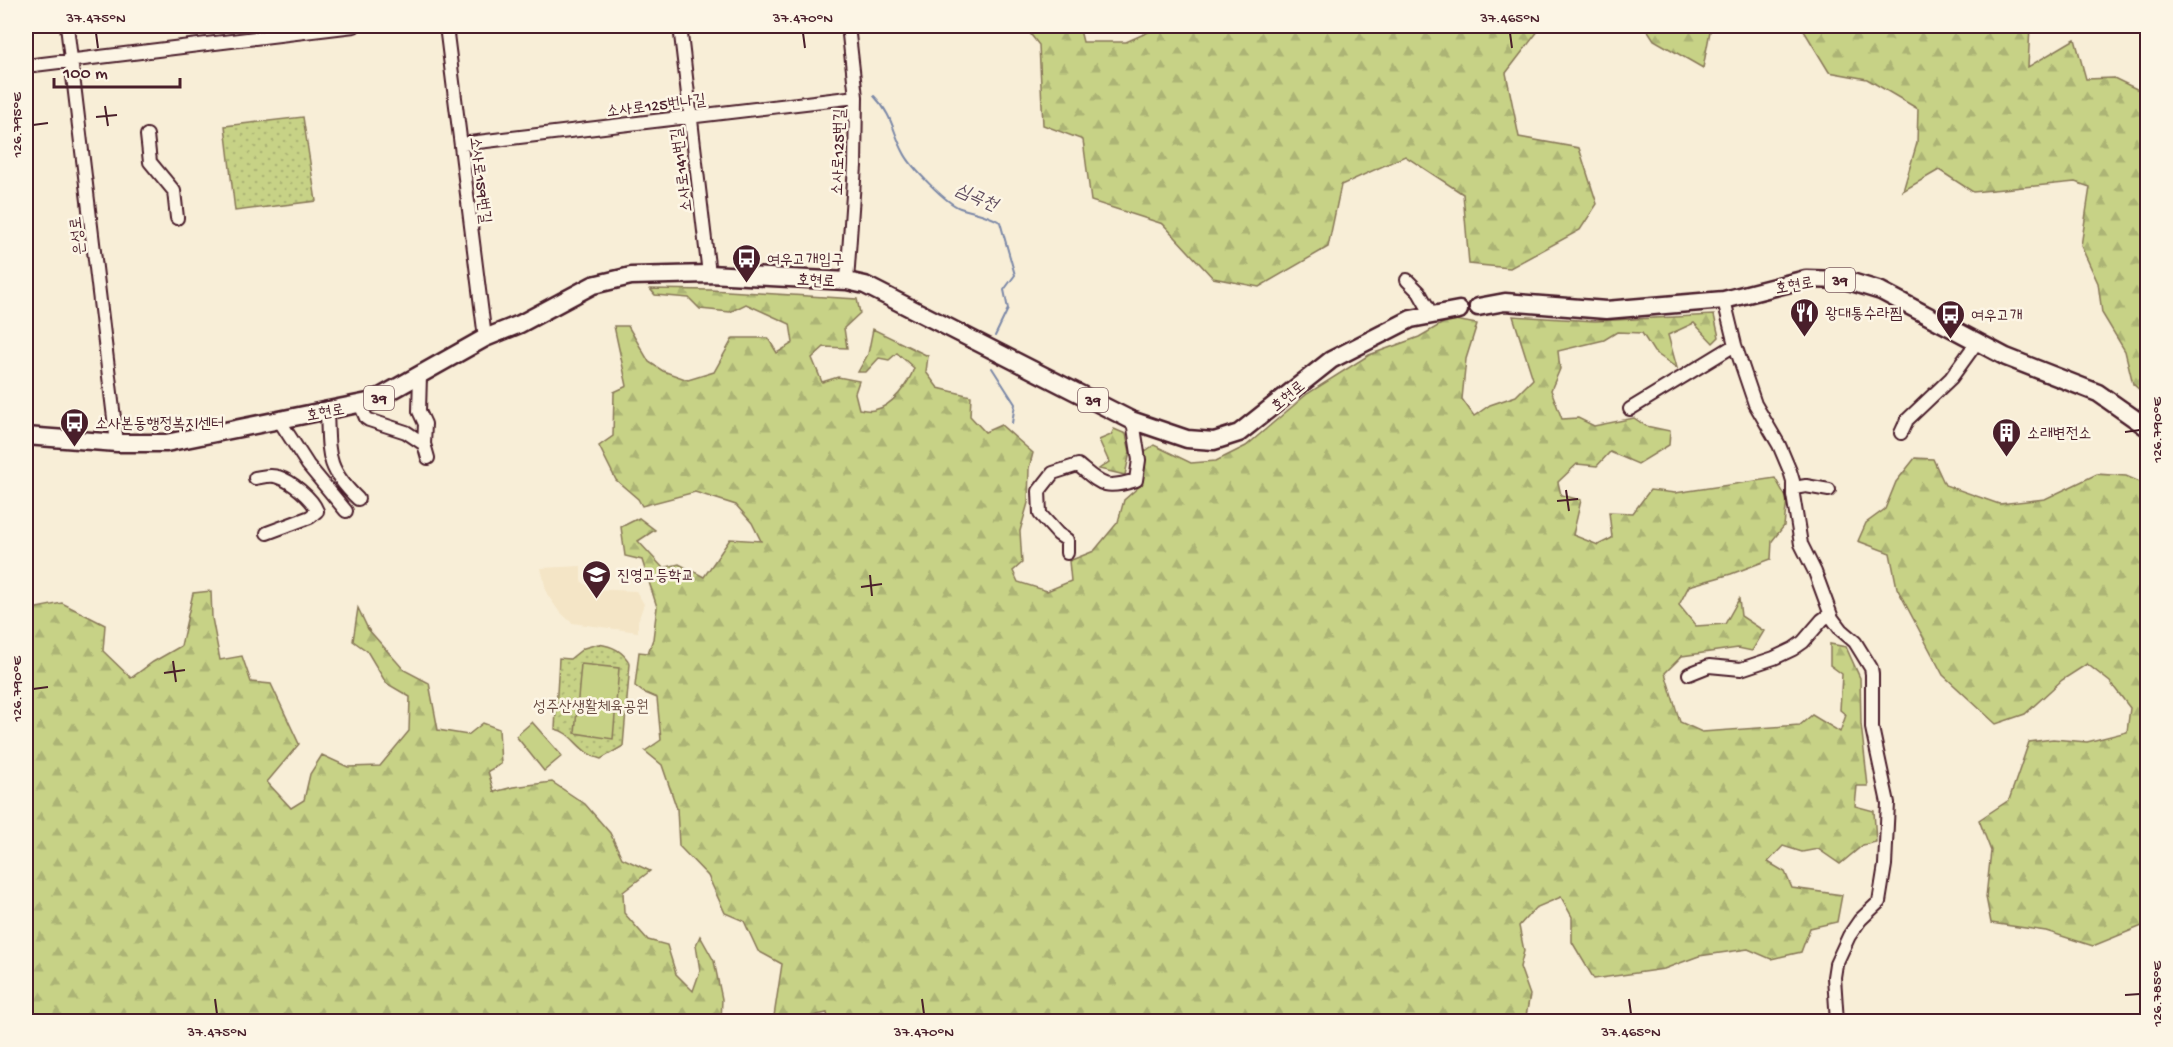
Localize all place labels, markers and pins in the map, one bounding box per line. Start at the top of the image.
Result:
bus stop icon: 여우고개입구 [730,242,762,284]
place label: 여우고개입구 [767,252,844,271]
restaurant icon: 왕대통수라찜 [1788,296,1820,338]
bus stop icon: 여우고개 [1934,298,1966,340]
place label: 왕대통수라찜 [1825,306,1902,325]
place label: 여우고개 [1971,308,2023,327]
bus stop icon: 소사본동행정복지센터 [58,406,90,448]
place label: 소사본동행정복지센터 [95,416,224,435]
building icon: 소래변전소 [1990,416,2022,458]
place label: 소래변전소 [2027,426,2091,445]
school or university icon: 진영고등학교 [580,558,612,600]
place label: 진영고등학교 [617,568,694,587]

